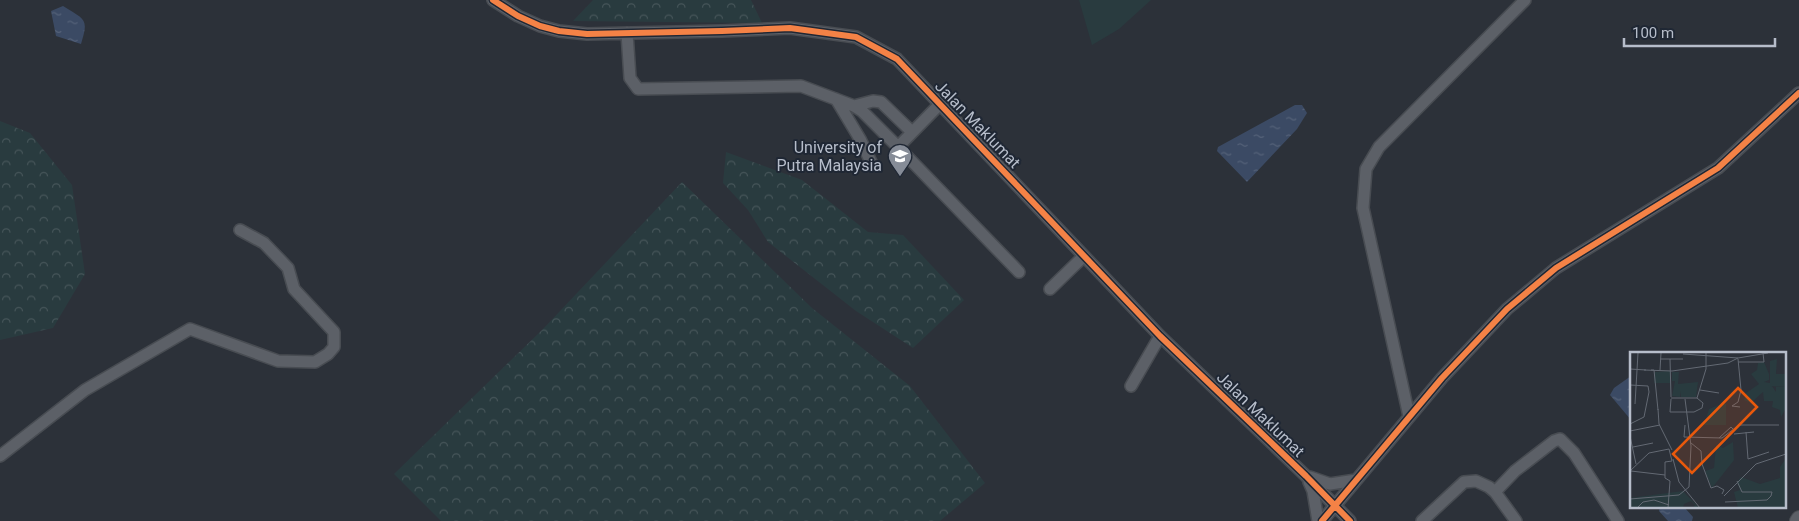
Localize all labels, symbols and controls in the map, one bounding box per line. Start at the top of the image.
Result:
scale bar [1624,15,1775,47]
text: 100 m [1632,24,1674,42]
street label: Jalan Maklumat [931,77,1024,172]
place label: University of Putra Malaysia [777,138,882,175]
school or university icon: University of Putra Malaysia [887,143,913,177]
inset map [1630,352,1786,508]
street label: Jalan Maklumat [1213,368,1308,461]

